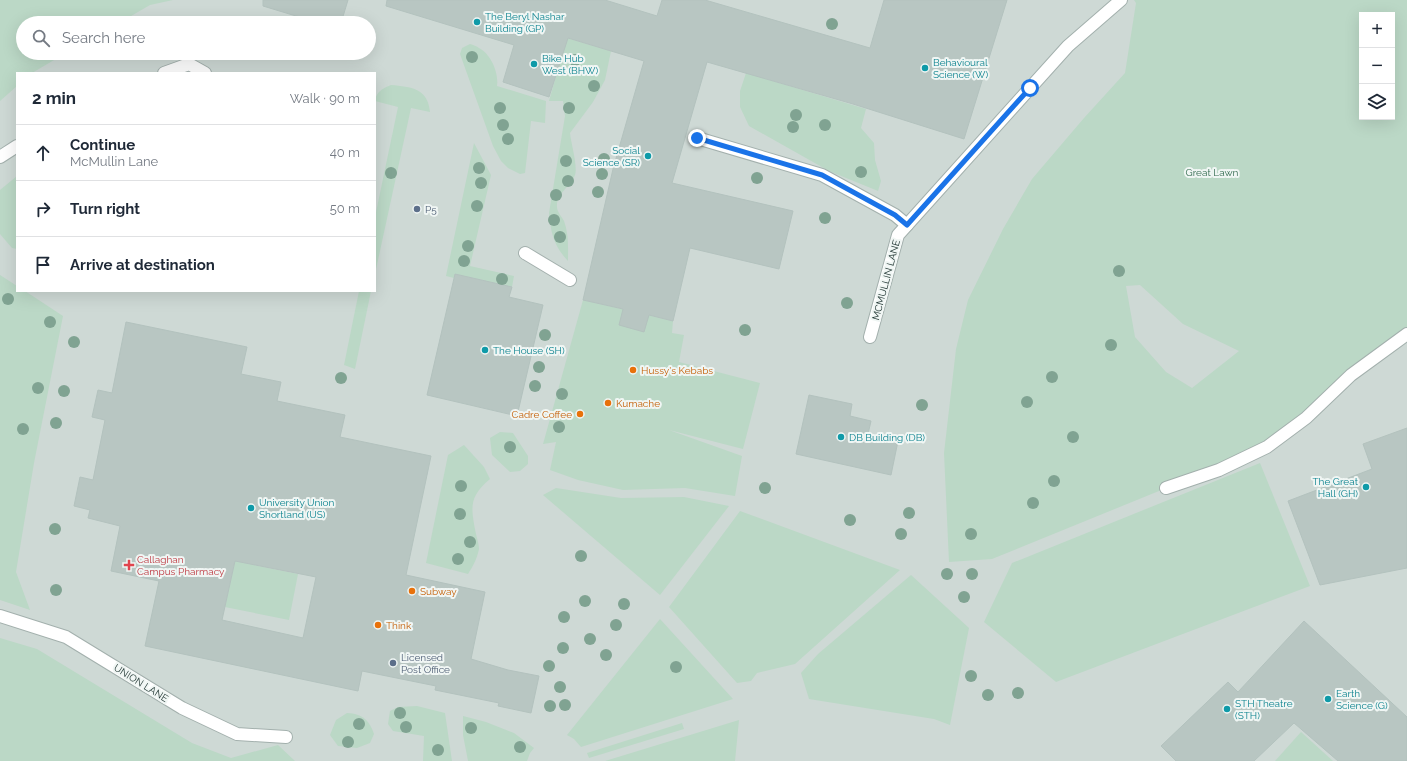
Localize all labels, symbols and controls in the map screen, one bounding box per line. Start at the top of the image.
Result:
place label: The Beryl Nashar Building (GP) [485,11,565,34]
map controls [1359,12,1395,120]
button: + [1359,12,1395,48]
search box [16,16,376,60]
marker: The Beryl Nashar Building (GP) [472,17,482,27]
icon: search [30,27,52,49]
text: Search here [62,29,145,47]
button: − [1359,48,1395,84]
place label: Bike Hub West (BHW) [542,53,599,76]
place label: Behavioural Science (W) [933,57,988,80]
marker: Bike Hub West (BHW) [529,59,539,69]
marker: Behavioural Science (W) [920,63,930,73]
route start [1021,79,1039,97]
button: layers [1359,84,1395,120]
text: 2 min [32,88,76,108]
text: Walk · 90 m [290,91,360,106]
route end [688,129,706,147]
text: Continue [70,136,135,154]
icon: ahead [32,142,54,164]
text: 40 m [330,145,360,160]
place label: Social Science (SR) [583,145,640,168]
marker: Social Science (SR) [643,151,653,161]
text: McMullin Lane [70,154,158,169]
park label: Great Lawn [1186,167,1239,178]
icon: right [32,198,54,220]
text: Turn right [70,200,140,218]
text: 50 m [330,201,360,216]
marker: P5 [412,204,422,214]
place label: P5 [425,204,437,215]
street label: MCMULLIN LANE [870,239,902,321]
icon: arrive [32,254,54,276]
text: Arrive at destination [70,256,215,274]
marker: The House (SH) [480,345,490,355]
place label: The House (SH) [493,345,565,356]
marker: Hussy's Kebabs [628,365,638,375]
place label: Hussy's Kebabs [641,365,713,376]
marker: Kumache [603,398,613,408]
place label: Kumache [616,398,660,409]
place label: Cadre Coffee [512,409,572,420]
marker: Cadre Coffee [575,409,585,419]
marker: DB Building (DB) [836,432,846,442]
place label: DB Building (DB) [849,432,925,443]
place label: The Great Hall (GH) [1313,476,1359,499]
marker: The Great Hall (GH) [1361,482,1371,492]
place label: University Union Shortland (US) [259,497,335,520]
marker: University Union Shortland (US) [246,503,256,513]
place label: Callaghan Campus Pharmacy [137,554,225,577]
marker: Callaghan Campus Pharmacy [124,560,134,570]
marker: Subway [407,586,417,596]
place label: Subway [420,586,457,597]
marker: Think [373,620,383,630]
place label: Think [386,620,412,631]
place label: Licensed Post Office [401,652,450,675]
marker: Licensed Post Office [388,658,398,668]
street label: UNION LANE [112,662,170,704]
place label: Earth Science (G) [1336,688,1388,711]
marker: Earth Science (G) [1323,694,1333,704]
place label: STH Theatre (STH) [1235,698,1293,721]
marker: STH Theatre (STH) [1222,704,1232,714]

